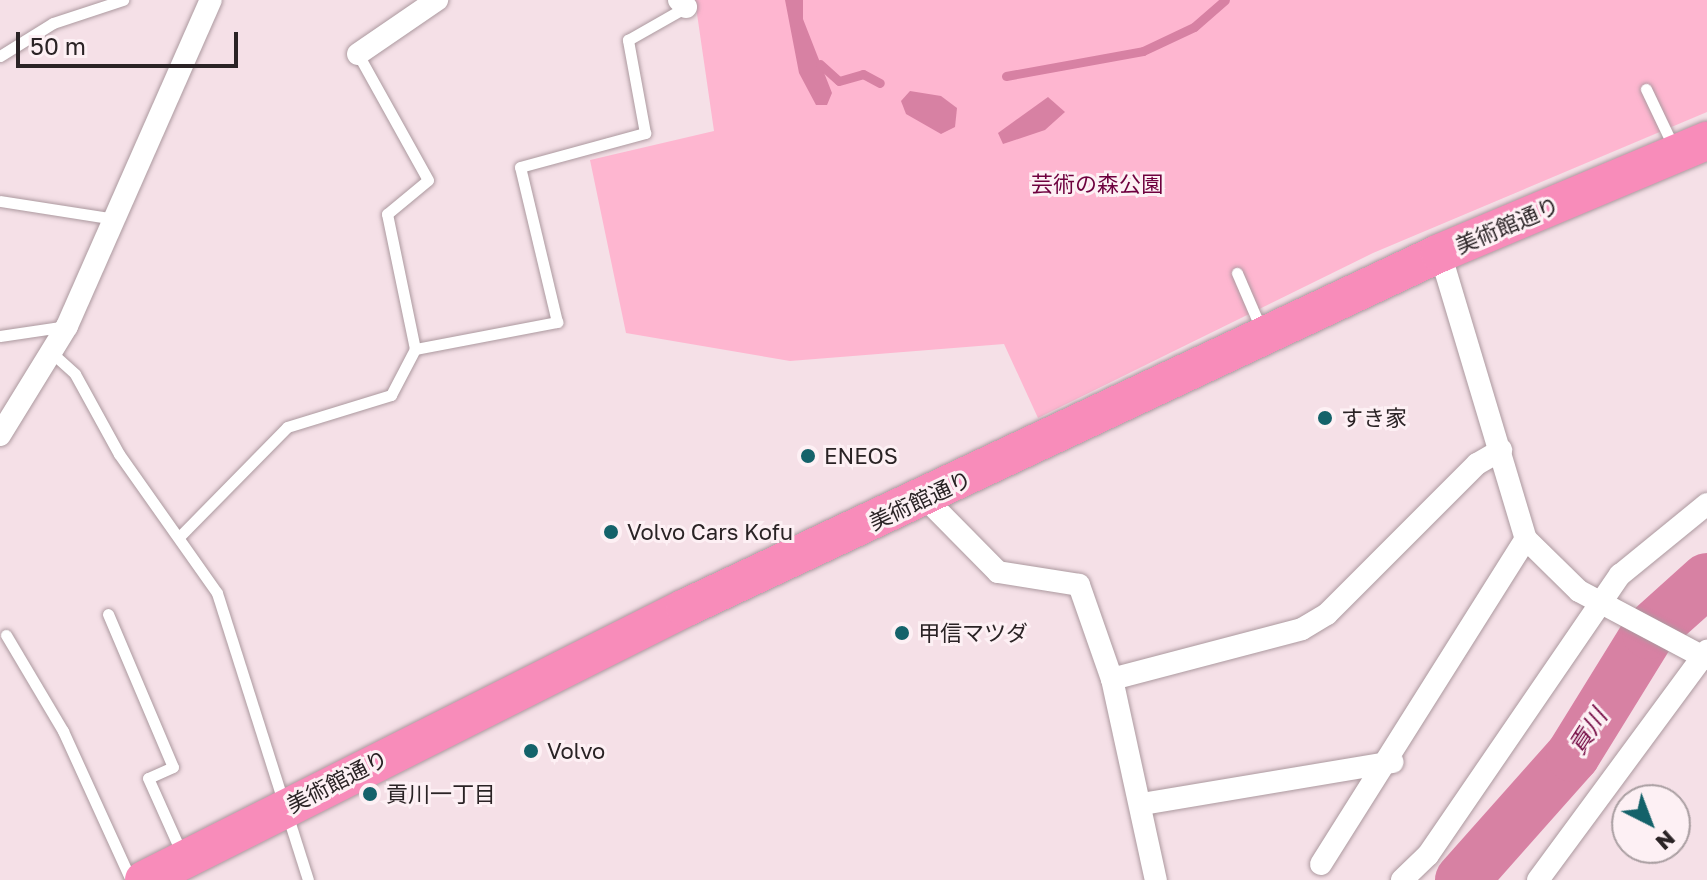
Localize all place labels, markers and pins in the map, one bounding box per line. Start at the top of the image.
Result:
place label: すき家 [1341,405,1407,431]
marker: すき家 [1316,409,1334,427]
place label: ENEOS [824,443,898,469]
marker: ENEOS [799,447,817,465]
place label: Volvo Cars Kofu [627,519,793,545]
marker: Volvo Cars Kofu [602,523,620,541]
place label: 甲信マツダ [918,620,1028,646]
marker: 甲信マツダ [893,624,911,642]
place label: Volvo [547,738,605,764]
marker: Volvo [522,742,540,760]
place label: 貢川一丁目 [386,781,496,807]
marker: 貢川一丁目 [361,785,379,803]

